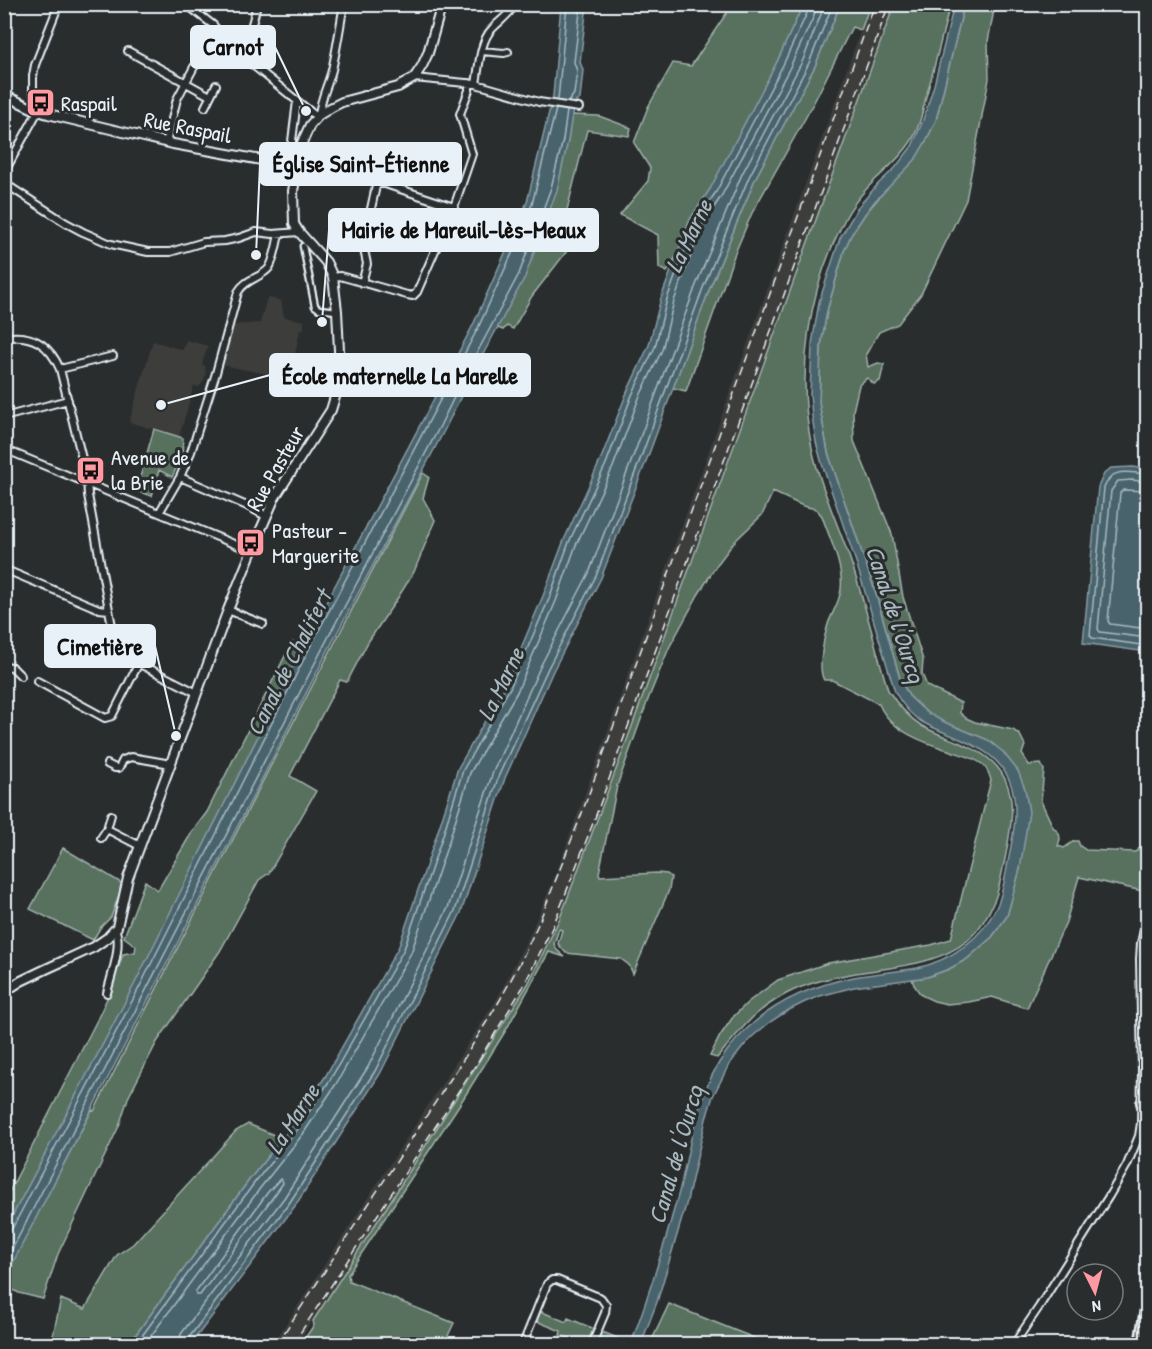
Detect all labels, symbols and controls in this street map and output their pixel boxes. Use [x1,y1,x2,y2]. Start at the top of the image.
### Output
callout: Carnot [191,26,275,68]
text: Carnot [203,30,264,62]
bus stop icon: Raspail [24,87,56,119]
place label: Raspail [61,88,117,118]
street label: Rue Raspail [142,104,234,150]
callout: Église Saint-Étienne [260,143,461,185]
text: Église Saint-Étienne [273,147,450,180]
water label: La Marne [657,193,720,277]
callout: Mairie de Mareuil-lès-Meaux [329,209,598,251]
text: Mairie de Mareuil-lès-Meaux [341,213,587,245]
callout: École maternelle La Marelle [270,354,530,396]
text: École maternelle La Marelle [282,359,518,391]
street label: Rue Pasteur [239,419,312,516]
place label: Avenue de la Brie [111,442,189,497]
bus stop icon: Avenue de la Brie [74,454,106,486]
place label: Pasteur - Marguerite [272,515,359,570]
bus stop icon: Pasteur - Marguerite [235,527,267,559]
water label: Canal de l'Ourcq [858,541,933,687]
water label: Canal de Chalifert [238,581,340,741]
callout: Cimetière [45,625,155,667]
text: Cimetière [57,630,144,662]
water label: La Marne [469,641,532,725]
water label: La Marne [258,1076,327,1160]
water label: Canal de l'Ourcq [640,1081,711,1228]
north arrow [1065,1262,1125,1322]
text: N [1091,1296,1102,1318]

